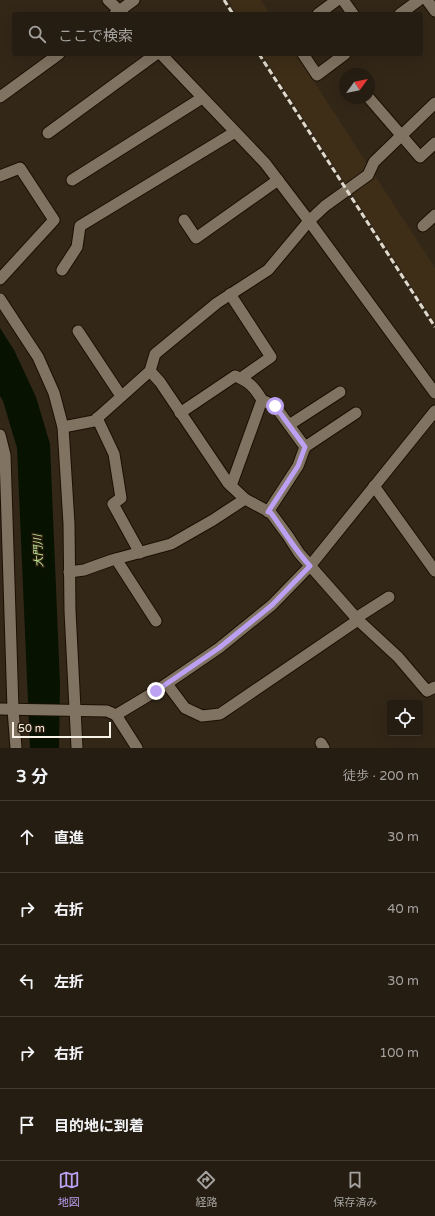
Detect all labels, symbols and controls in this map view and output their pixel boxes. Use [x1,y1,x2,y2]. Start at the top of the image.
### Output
search box [12,12,423,56]
icon: search [26,23,48,45]
text: ここで検索 [58,27,133,45]
north arrow [339,68,375,104]
route start [266,397,284,415]
water label: 大門川 [31,533,46,568]
route end [147,682,165,700]
map controls [387,700,423,736]
button: locate [387,700,423,736]
scale bar [12,720,111,739]
text: 50 m [18,722,45,735]
text: 3 分 [16,766,48,787]
text: 徒歩 · 200 m [343,768,419,784]
icon: ahead [16,826,38,848]
text: 直進 [54,829,84,847]
text: 30 m [387,829,419,845]
icon: right [16,898,38,920]
text: 右折 [54,901,84,919]
text: 40 m [387,901,419,917]
icon: left [16,970,38,992]
text: 左折 [54,973,84,991]
text: 30 m [387,973,419,989]
icon: right [16,1042,38,1064]
text: 右折 [54,1045,84,1063]
text: 100 m [379,1045,419,1061]
icon: arrive [16,1114,38,1136]
text: 目的地に到着 [54,1117,144,1135]
tab: 地図 [58,1169,80,1209]
tab: 経路 [195,1169,217,1209]
tab: 保存済み [333,1169,377,1209]

